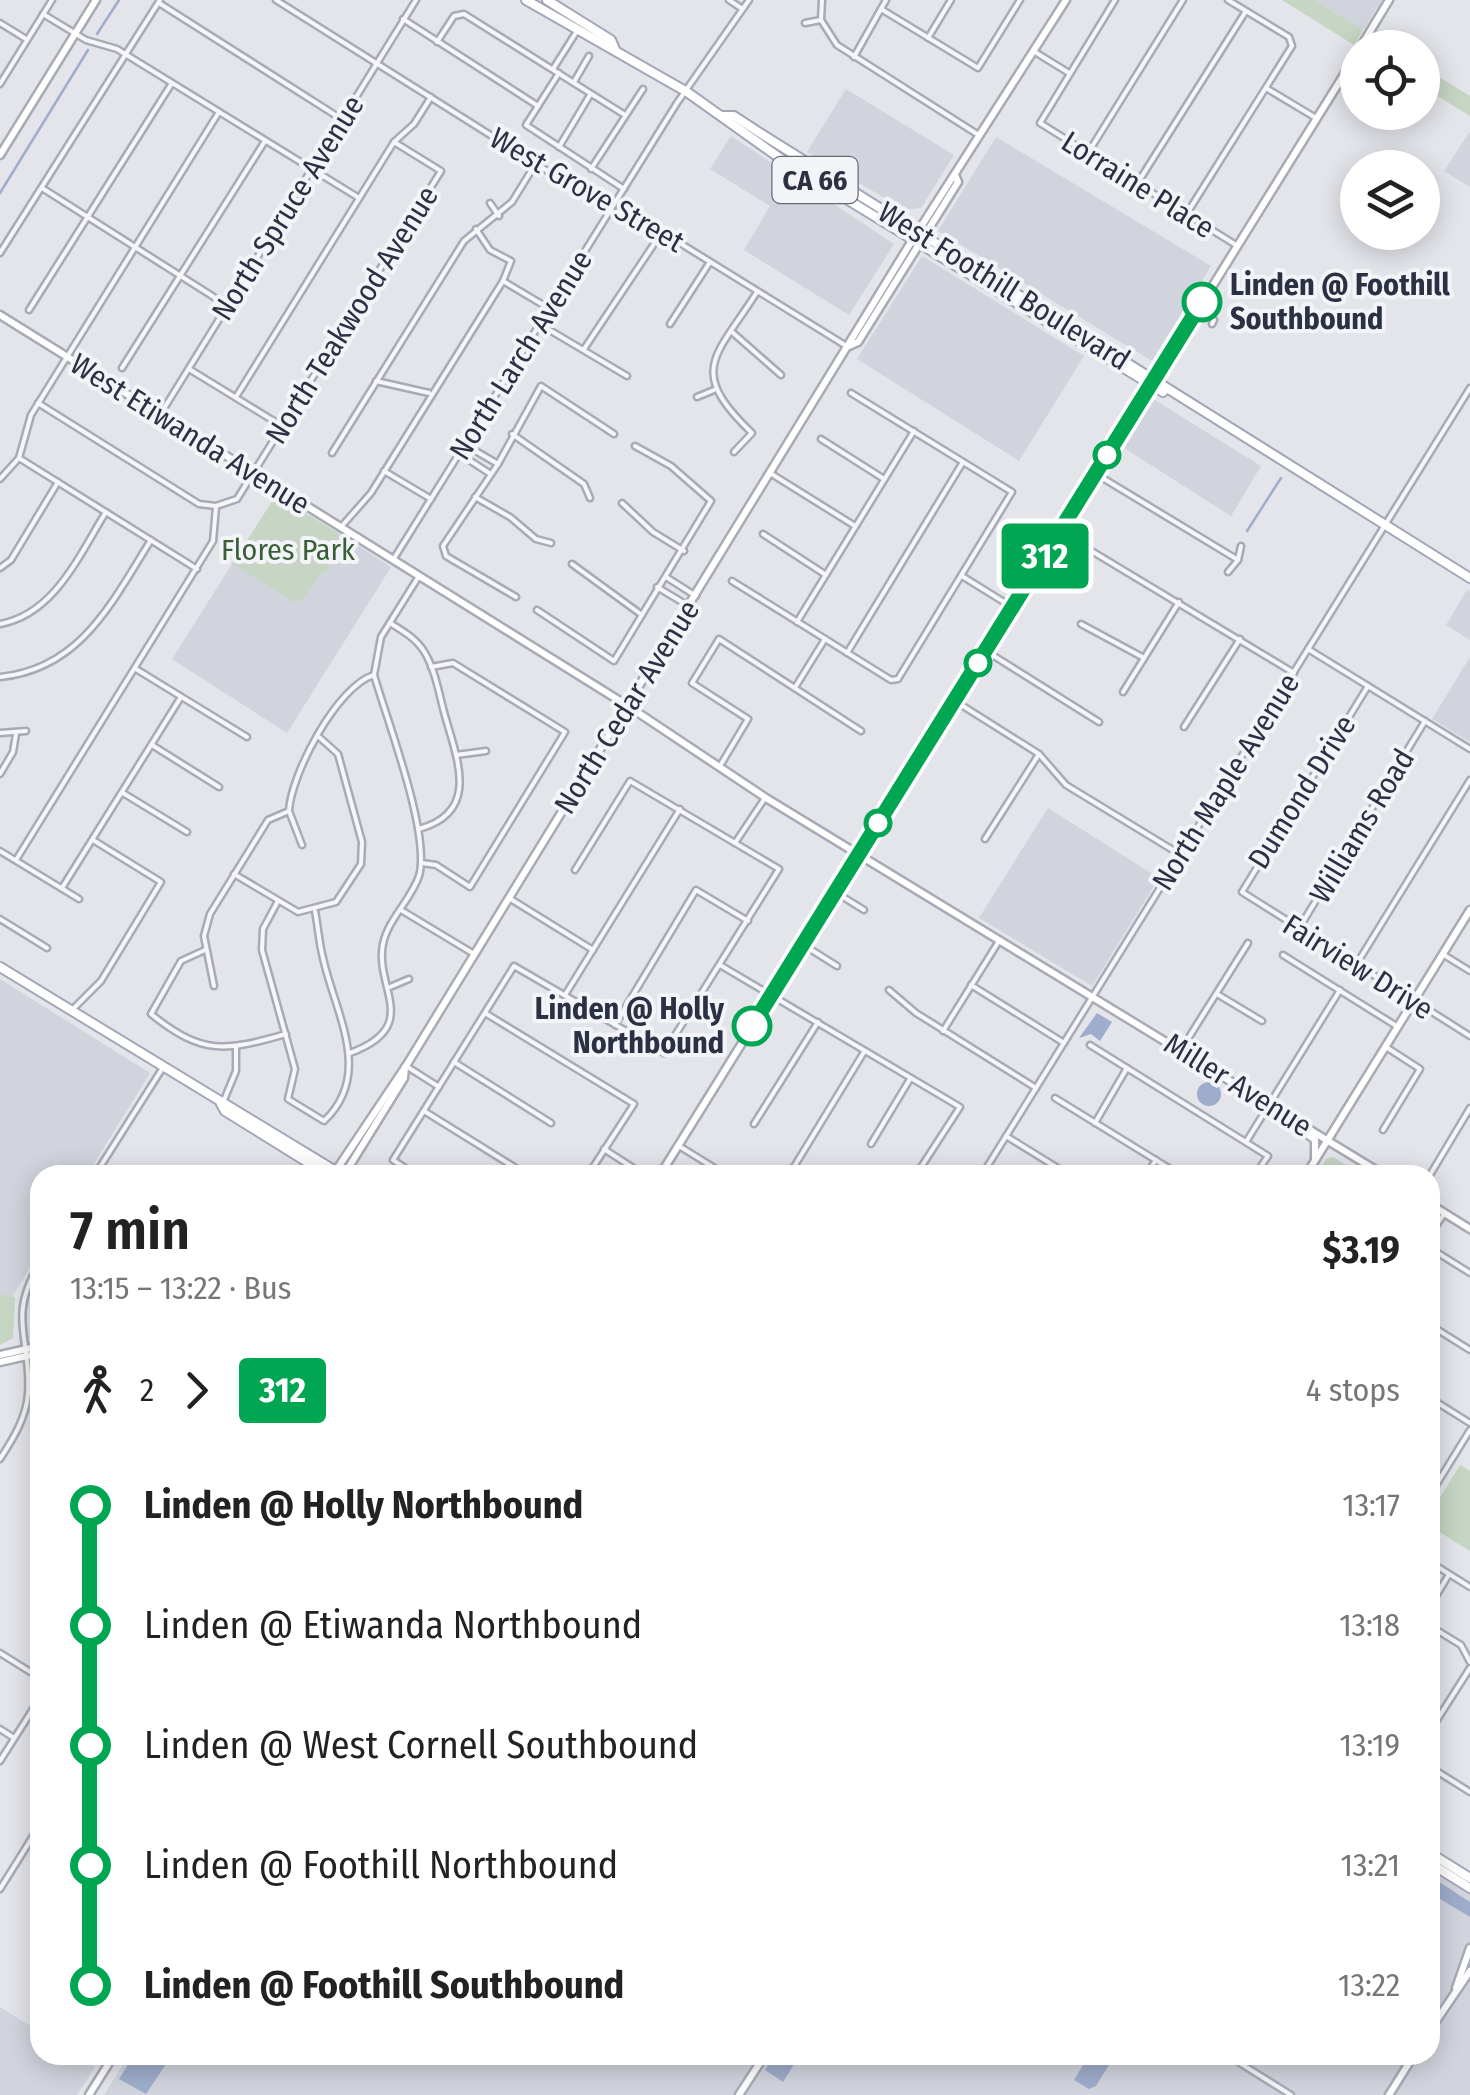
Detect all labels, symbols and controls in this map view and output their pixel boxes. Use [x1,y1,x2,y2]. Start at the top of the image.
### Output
map controls [1340,30,1440,250]
button: locate [1340,30,1440,130]
street label: North Spruce Avenue [204,89,372,327]
street label: West Grove Street [484,120,691,260]
street label: Lorraine Place [1055,124,1221,246]
button: layers [1340,150,1440,250]
road number: CA 66 [772,157,858,203]
street label: North Teakwood Avenue [258,179,446,451]
street label: West Foothill Boulevard [871,194,1137,378]
street label: North Larch Avenue [442,244,600,466]
place label: Linden @ Foothill Southbound [1230,267,1450,337]
marker: Linden @ Foothill Southbound [1183,283,1221,321]
street label: West Etiwanda Avenue [64,346,316,522]
unlabelled marker [1094,442,1120,468]
line badge: 312 [988,524,1102,588]
park label: Flores Park [221,532,355,568]
text: 312 [1022,535,1068,577]
street label: North Cedar Avenue [547,594,707,820]
unlabelled marker [965,650,991,676]
street label: North Maple Avenue [1145,667,1307,897]
street label: Dumond Drive [1241,709,1363,875]
street label: Williams Road [1302,742,1422,910]
unlabelled marker [865,810,891,836]
street label: Fairview Drive [1276,907,1440,1027]
place label: Linden @ Holly Northbound [535,991,725,1061]
marker: Linden @ Holly Northbound [733,1007,771,1045]
street label: Miller Avenue [1158,1025,1318,1145]
text: 7 min [70,1198,190,1264]
text: $3.19 [1322,1227,1400,1273]
text: 13:15 – 13:22 · Bus [70,1269,291,1307]
icon: walk [70,1363,125,1418]
icon: forward [169,1363,224,1418]
text: 312 [259,1369,306,1411]
text: 2 [140,1371,154,1409]
text: 4 stops [1306,1371,1400,1409]
text: Linden @ Holly Northbound [144,1482,583,1528]
text: 13:17 [1342,1486,1400,1524]
text: Linden @ Etiwanda Northbound [144,1602,642,1648]
text: 13:18 [1339,1606,1400,1644]
text: Linden @ West Cornell Southbound [144,1722,698,1768]
text: 13:19 [1340,1726,1400,1764]
text: Linden @ Foothill Northbound [144,1842,618,1888]
text: 13:21 [1340,1846,1400,1884]
text: Linden @ Foothill Southbound [144,1962,624,2008]
text: 13:22 [1338,1966,1400,2004]

